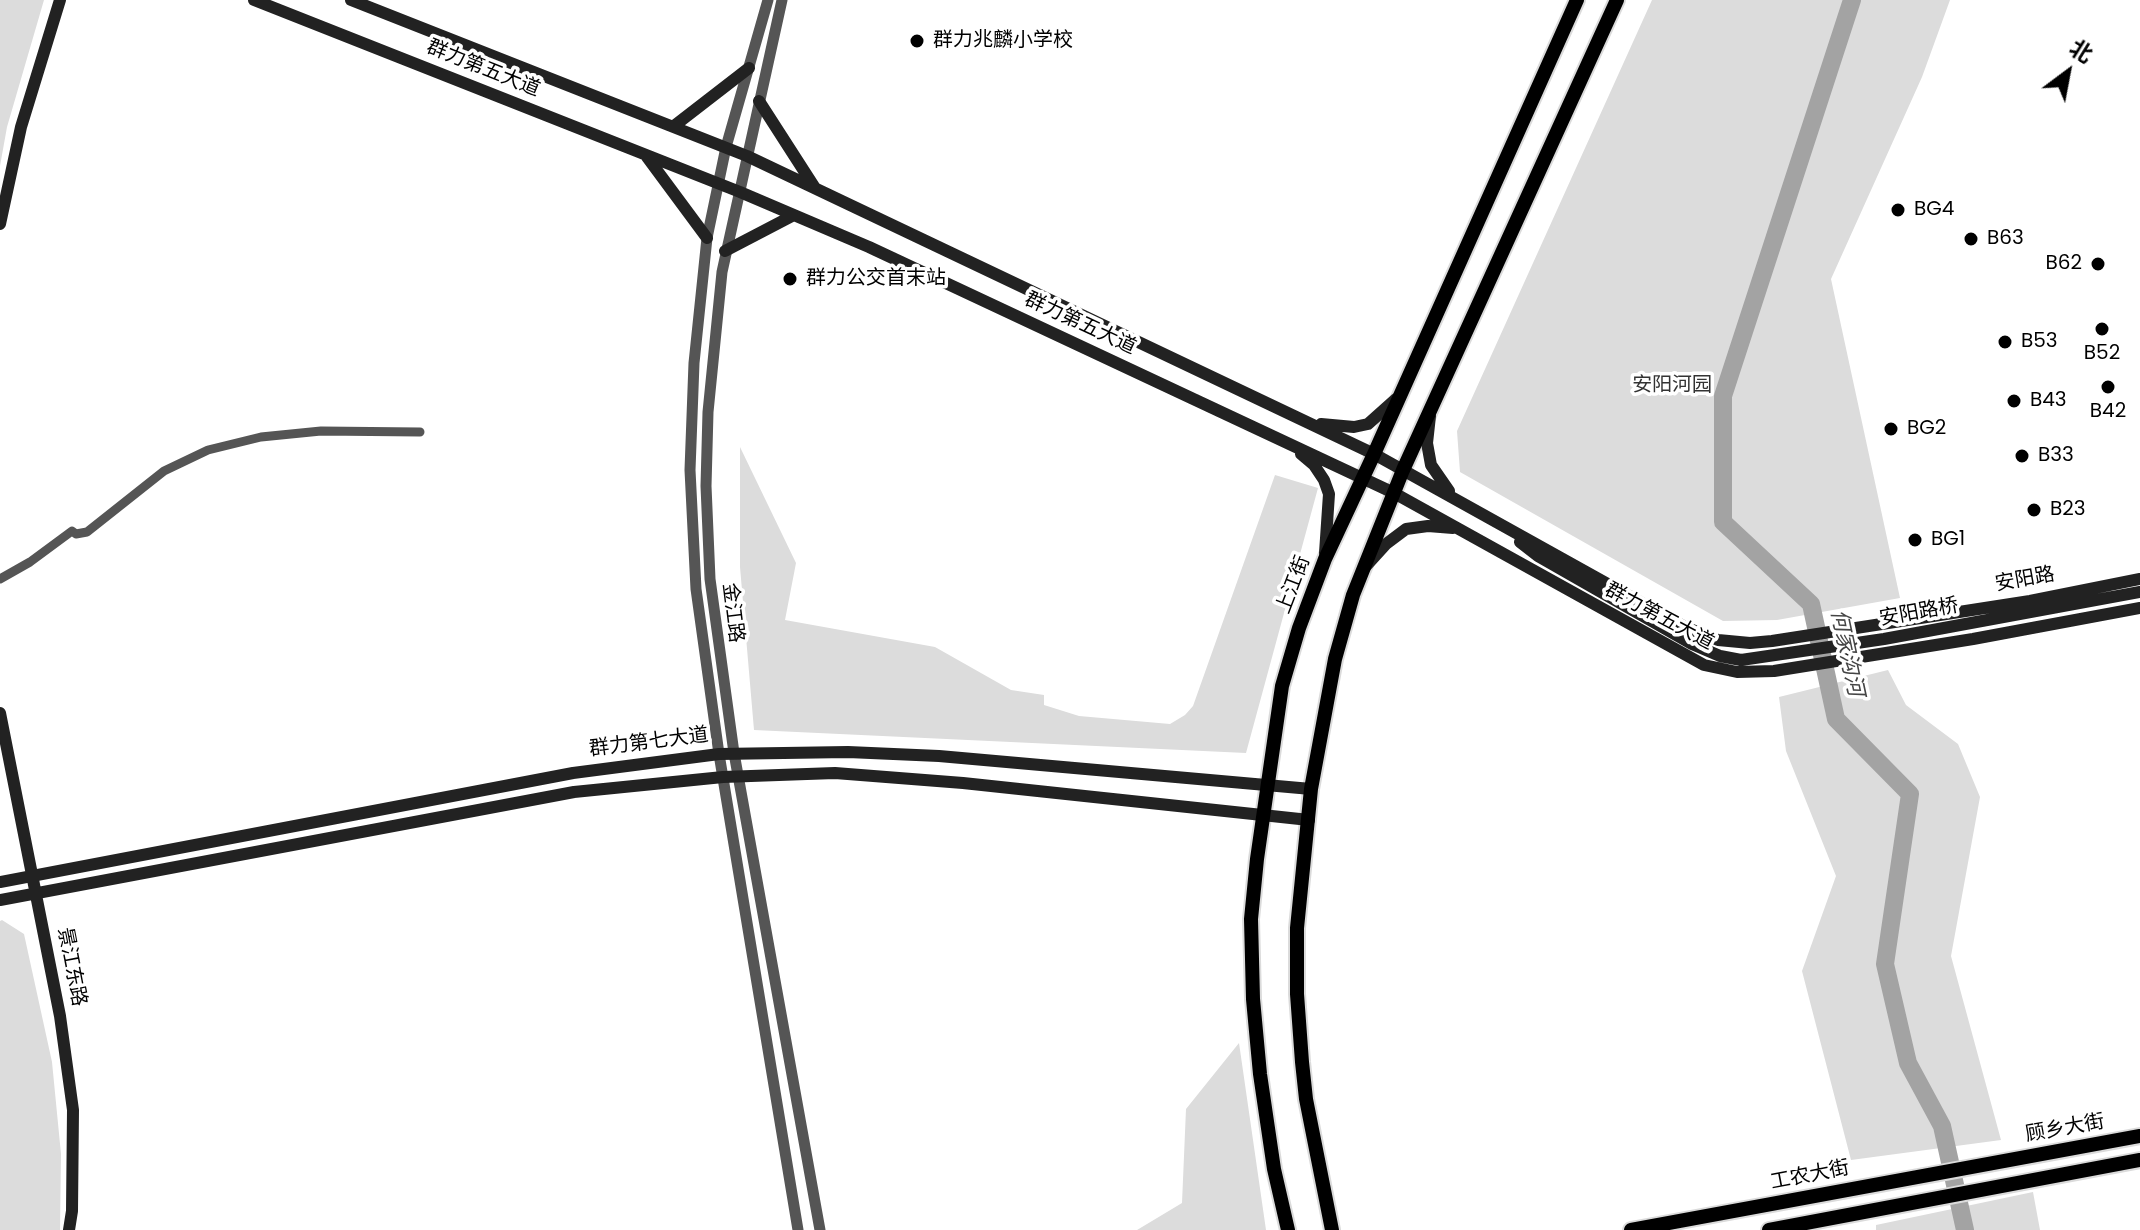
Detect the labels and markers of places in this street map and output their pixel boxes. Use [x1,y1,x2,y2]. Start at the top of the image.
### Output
place label: 群力兆麟小学校 [933,29,1073,53]
marker: 群力兆麟小学校 [908,32,926,50]
place label: BG4 [1914,198,1954,222]
marker: BG4 [1889,201,1907,219]
place label: B63 [1987,227,2024,251]
marker: B63 [1962,230,1980,248]
place label: B62 [2046,252,2082,276]
marker: B62 [2089,255,2107,273]
place label: 群力公交首末站 [806,267,946,291]
marker: 群力公交首末站 [781,270,799,288]
marker: B52 [2093,320,2111,338]
place label: B53 [2021,330,2058,354]
marker: B53 [1996,333,2014,351]
place label: B52 [2084,342,2120,366]
marker: B42 [2099,378,2117,396]
place label: B43 [2030,389,2067,413]
marker: B43 [2005,392,2023,410]
place label: B42 [2090,400,2126,424]
place label: BG2 [1907,417,1946,441]
marker: BG2 [1882,420,1900,438]
place label: B33 [2038,444,2074,468]
marker: B33 [2013,447,2031,465]
place label: B23 [2050,498,2086,522]
marker: B23 [2025,501,2043,519]
place label: BG1 [1931,528,1965,552]
marker: BG1 [1906,531,1924,549]

